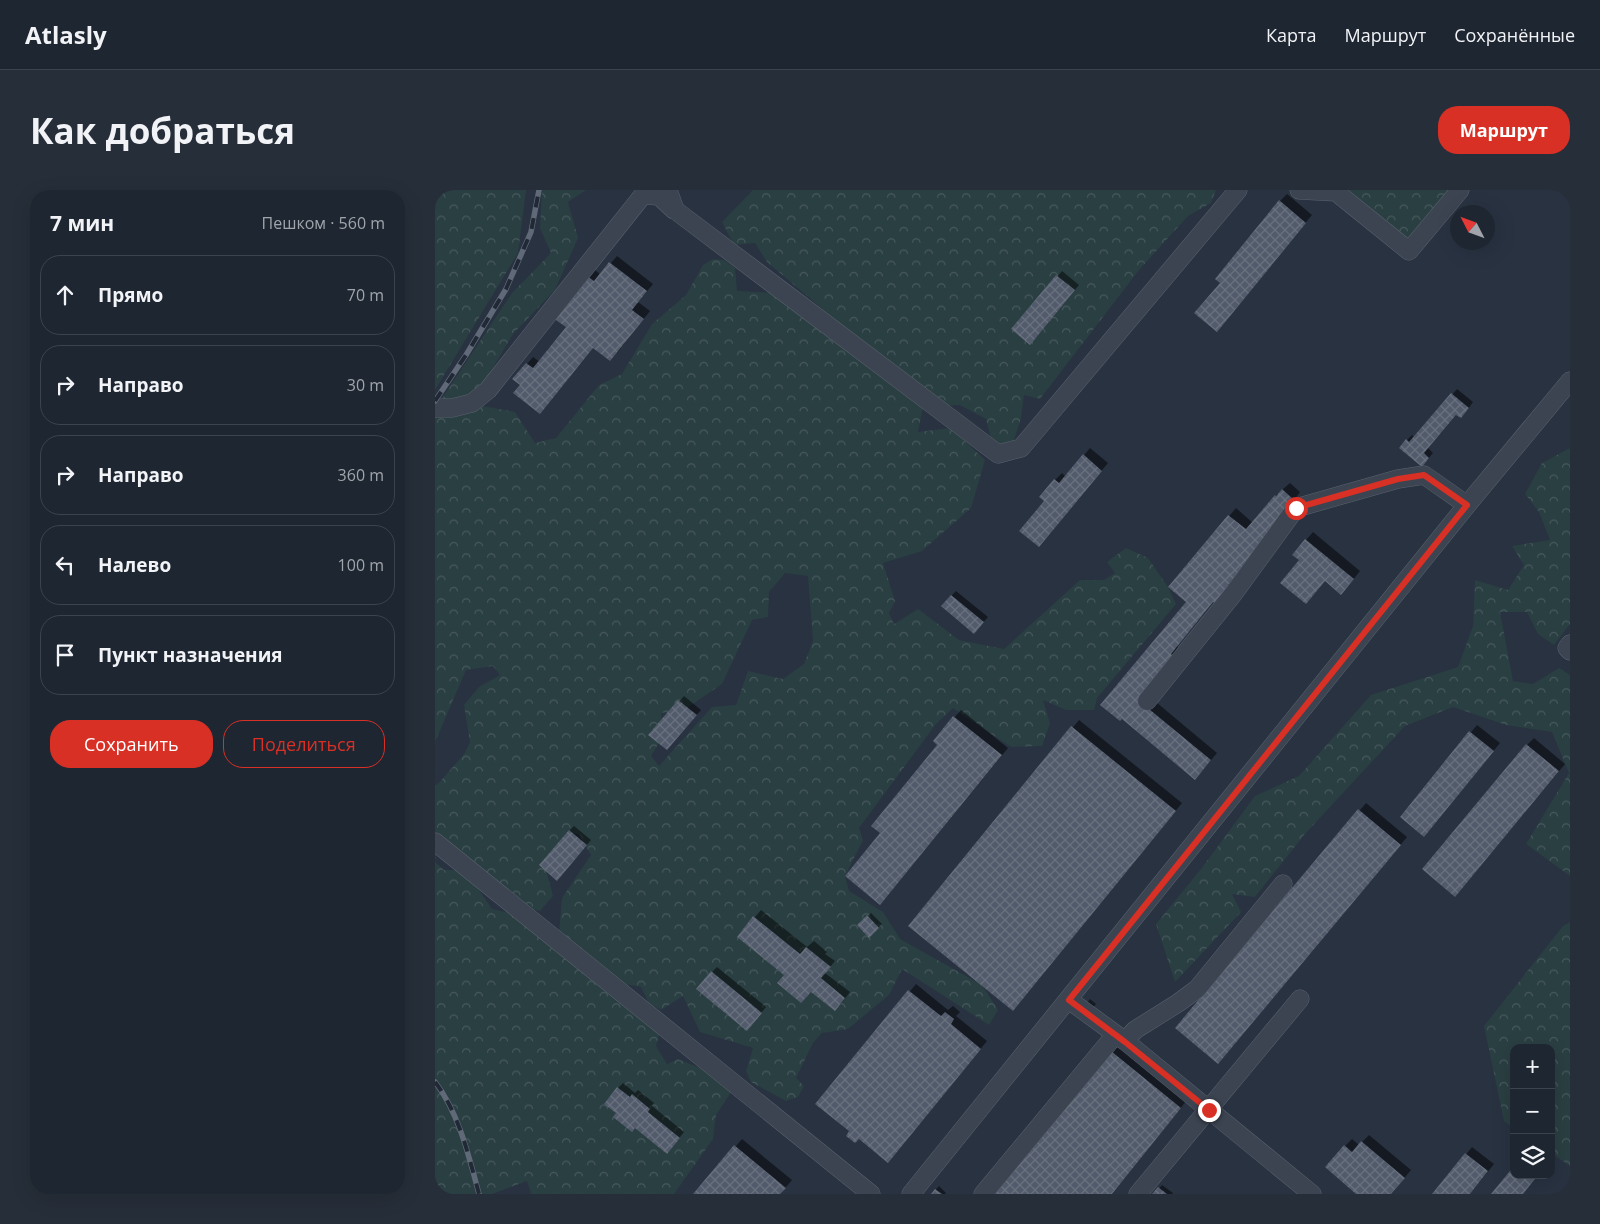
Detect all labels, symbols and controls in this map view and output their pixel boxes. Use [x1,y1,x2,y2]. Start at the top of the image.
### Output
text: Atlasly [25,18,107,51]
text: Карта [1266,23,1316,47]
text: Маршрут [1344,23,1426,47]
text: Сохранённые [1454,23,1575,47]
button: Маршрут [1438,106,1570,154]
text: Как добраться [30,107,295,154]
north arrow [1450,205,1495,250]
text: 7 мин [50,209,114,237]
text: Пешком · 560 m [262,212,385,234]
icon: ahead [51,281,79,309]
text: Прямо [98,282,163,308]
text: 70 m [347,284,384,306]
icon: right [51,371,79,399]
text: Направо [98,372,184,398]
text: 30 m [347,374,384,396]
icon: right [51,461,79,489]
text: Направо [98,462,184,488]
text: 360 m [338,464,384,486]
route start [1285,497,1308,520]
icon: left [51,551,79,579]
text: Налево [98,552,171,578]
text: 100 m [338,554,384,576]
icon: arrive [51,641,79,669]
text: Пункт назначения [98,642,283,668]
button: Сохранить [50,720,213,768]
button: Поделиться [223,720,385,768]
map controls [1510,1044,1555,1179]
button: + [1510,1044,1555,1089]
button: − [1510,1089,1555,1134]
route end [1198,1099,1221,1122]
button: layers [1510,1134,1555,1179]

